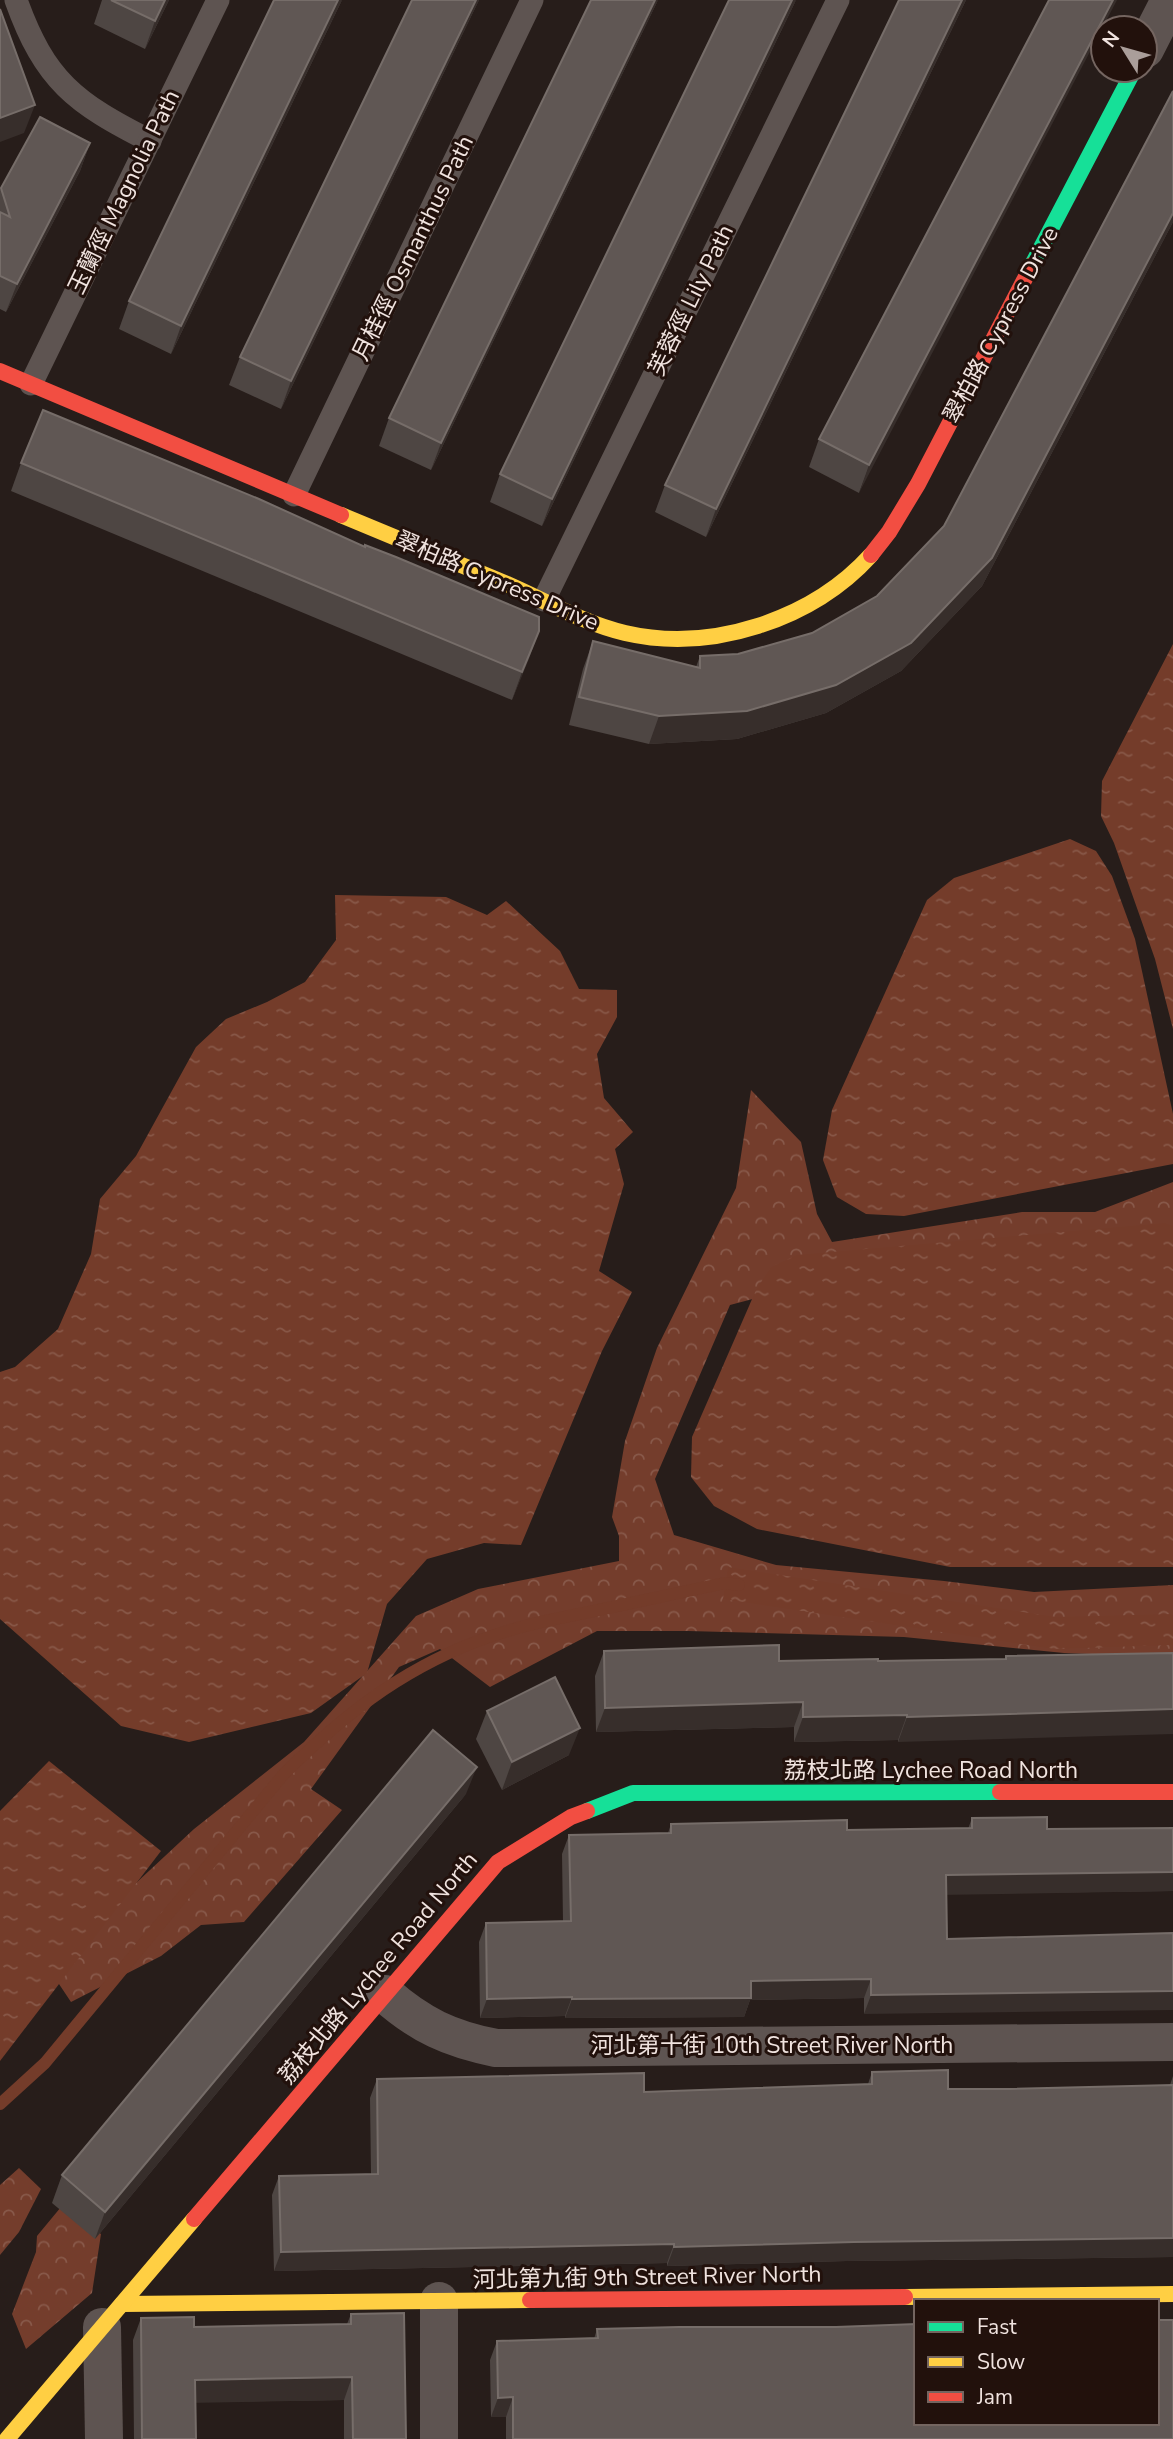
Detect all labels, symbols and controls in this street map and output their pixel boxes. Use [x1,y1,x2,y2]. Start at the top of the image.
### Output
north arrow [1089,14,1159,84]
text: N [1097,26,1126,53]
street label: 玉蘭徑 Magnolia Path [61,85,187,299]
street label: 月桂徑 Osmanthus Path [345,130,481,366]
street label: 芙蓉徑 Lily Path [641,219,741,381]
street label: 翠柏路 Cypress Drive [936,221,1066,429]
street label: 翠柏路 Cypress Drive [391,524,603,638]
street label: 荔枝北路 Lychee Road North [784,1755,1078,1786]
street label: 荔枝北路 Lychee Road North [272,1845,484,2091]
street label: 河北第十街 10th Street River North [591,2030,953,2061]
street label: 河北第九街 9th Street River North [472,2258,822,2296]
legend [914,2299,1159,2425]
text: Fast [977,2313,1017,2341]
text: Slow [977,2348,1026,2376]
text: Jam [976,2383,1013,2411]

